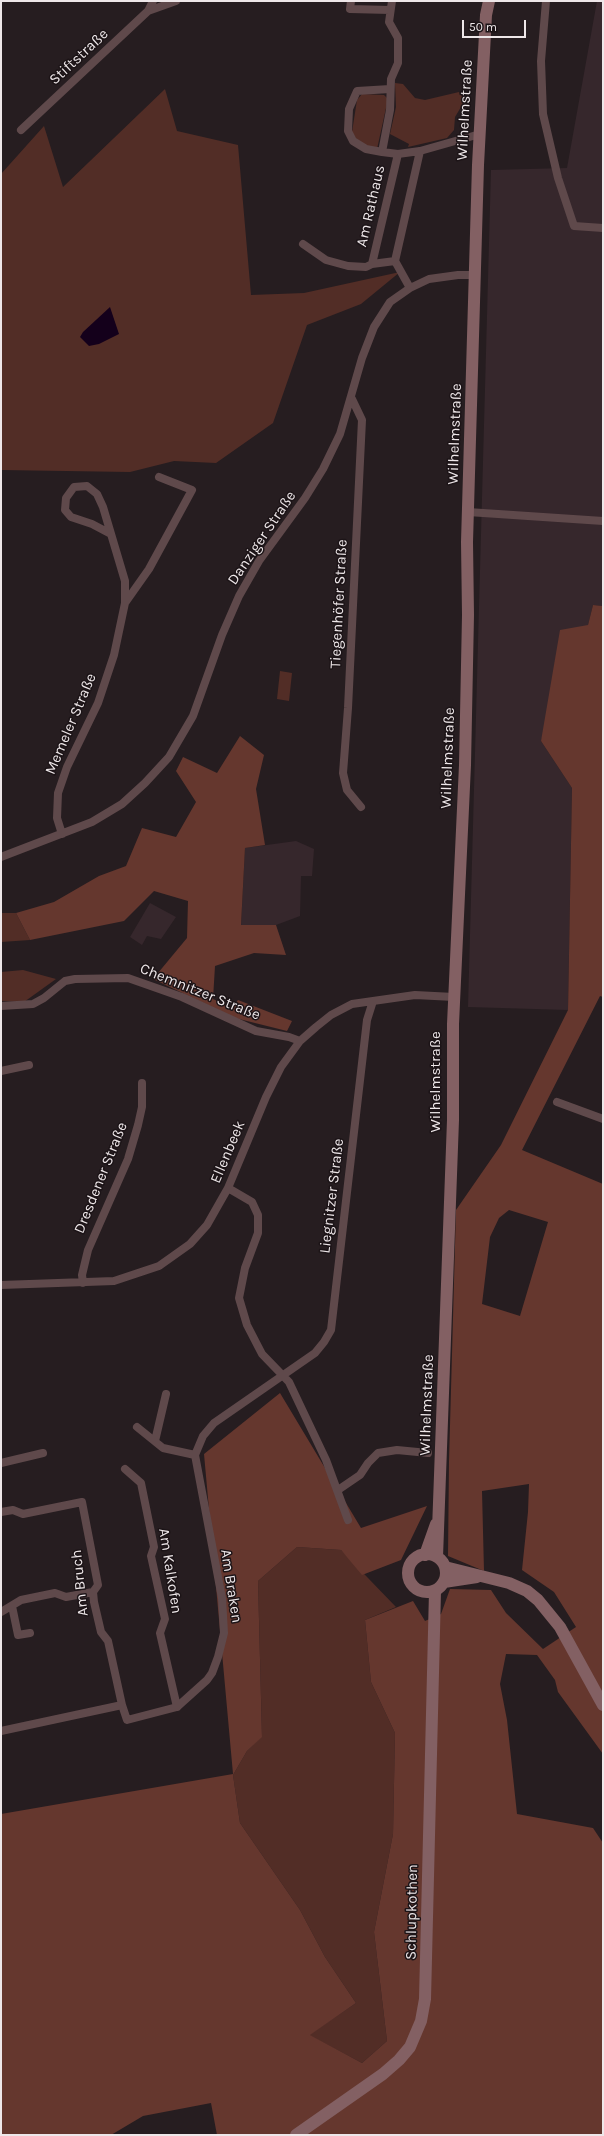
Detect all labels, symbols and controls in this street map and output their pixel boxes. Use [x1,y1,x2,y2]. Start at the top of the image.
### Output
scale bar [464,12,528,38]
text: 50 m [469,20,497,34]
street label: Stiftstraße [46,25,112,89]
street label: Wilhelmstraße [453,59,477,161]
street label: Am Rathaus [353,163,389,249]
street label: Wilhelmstraße [444,383,466,485]
street label: Danziger Straße [224,488,300,588]
street label: Tiegenhöfer Straße [327,539,351,669]
street label: Memeler Straße [42,671,100,777]
street label: Wilhelmstraße [437,707,459,809]
street label: Chemnitzer Straße [137,960,263,1024]
street label: Wilhelmstraße [427,1031,445,1133]
street label: Ellenbeek [207,1118,249,1186]
street label: Dresdener Straße [70,1120,132,1236]
street label: Liegnitzer Straße [316,1137,348,1255]
street label: Wilhelmstraße [416,1354,438,1456]
street label: Am Kalkofen [154,1527,186,1615]
street label: Am Braken [216,1548,246,1624]
street label: Am Bruch [68,1549,92,1617]
street label: Schlupkothen [402,1864,422,1960]

